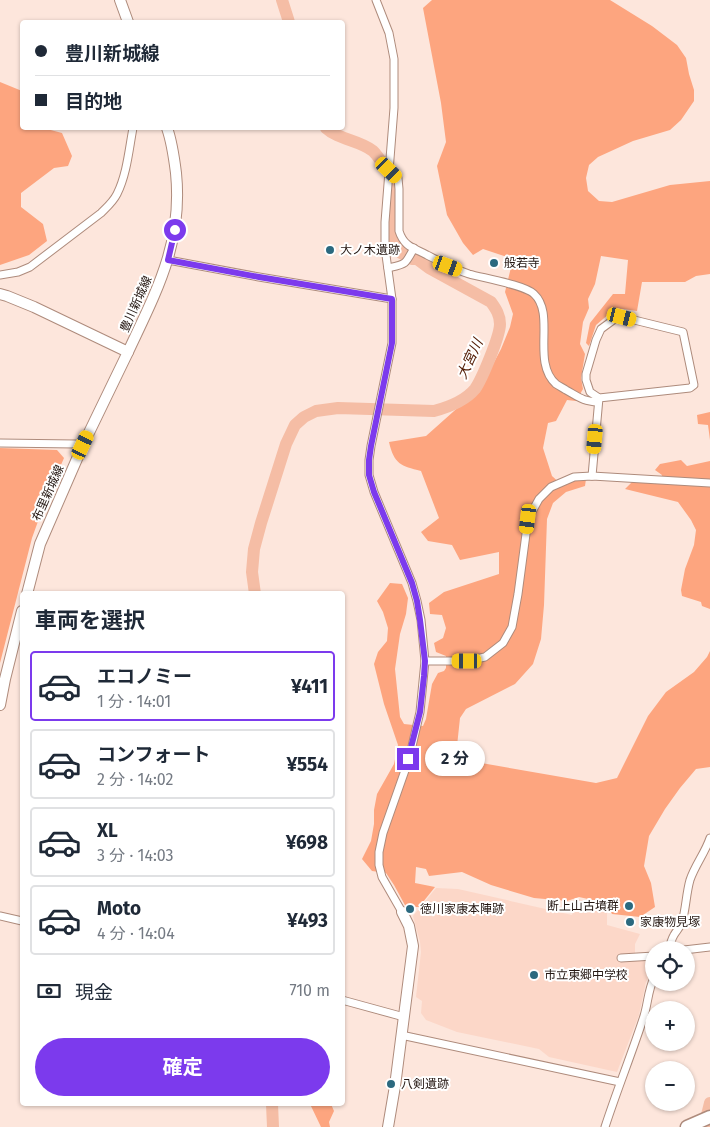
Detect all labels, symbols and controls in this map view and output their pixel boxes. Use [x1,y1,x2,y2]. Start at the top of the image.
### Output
text: 豊川新城線 [65,42,160,65]
text: 目的地 [65,90,122,113]
car [372,154,405,186]
route start [164,219,186,241]
place label: 大ノ木遺跡 [340,243,400,257]
marker: 大ノ木遺跡 [324,244,336,256]
car [431,254,464,278]
place label: 般若寺 [504,256,540,270]
marker: 般若寺 [488,257,500,269]
street label: 豊川新城線 [117,274,155,334]
car [605,306,638,328]
water label: 大宮川 [453,335,487,382]
car [586,423,603,455]
car [69,428,96,462]
street label: 布里新城線 [29,463,67,523]
car [518,503,537,535]
text: 車両を選択 [35,607,145,634]
car [452,654,482,669]
icon: car [37,664,82,709]
text: エコノミー [97,665,192,688]
text: ¥411 [291,675,328,698]
text: 1 分 · 14:01 [97,692,171,711]
icon: car [37,742,82,787]
callout: 2 分 [426,742,486,776]
text: コンフォート [97,743,210,766]
route end [397,748,419,770]
text: 2 分 [441,749,469,768]
text: ¥554 [286,753,328,776]
text: 2 分 · 14:02 [97,770,173,789]
text: XL [97,819,118,842]
icon: car [37,820,82,865]
text: ¥698 [286,831,328,854]
text: 3 分 · 14:03 [97,846,174,865]
text: Moto [97,897,141,920]
icon: car [37,898,82,943]
place label: 断上山古墳群 [547,899,619,913]
marker: 断上山古墳群 [623,900,635,912]
place label: 徳川家康本陣跡 [420,902,504,916]
marker: 徳川家康本陣跡 [404,903,416,915]
text: ¥493 [287,909,328,932]
place label: 家康物見塚 [640,915,700,929]
marker: 家康物見塚 [624,916,636,928]
text: 4 分 · 14:04 [97,924,175,943]
map controls [645,941,695,1111]
button: locate [645,941,695,991]
place label: 市立東郷中学校 [544,968,628,982]
marker: 市立東郷中学校 [528,969,540,981]
icon: cash [35,977,63,1005]
text: 現金 [75,981,113,1004]
text: 710 m [289,981,330,1000]
button: + [645,1001,695,1051]
button: 確定 [35,1038,330,1096]
button: − [645,1061,695,1111]
place label: 八剣遺跡 [401,1077,449,1091]
marker: 八剣遺跡 [385,1078,397,1090]

